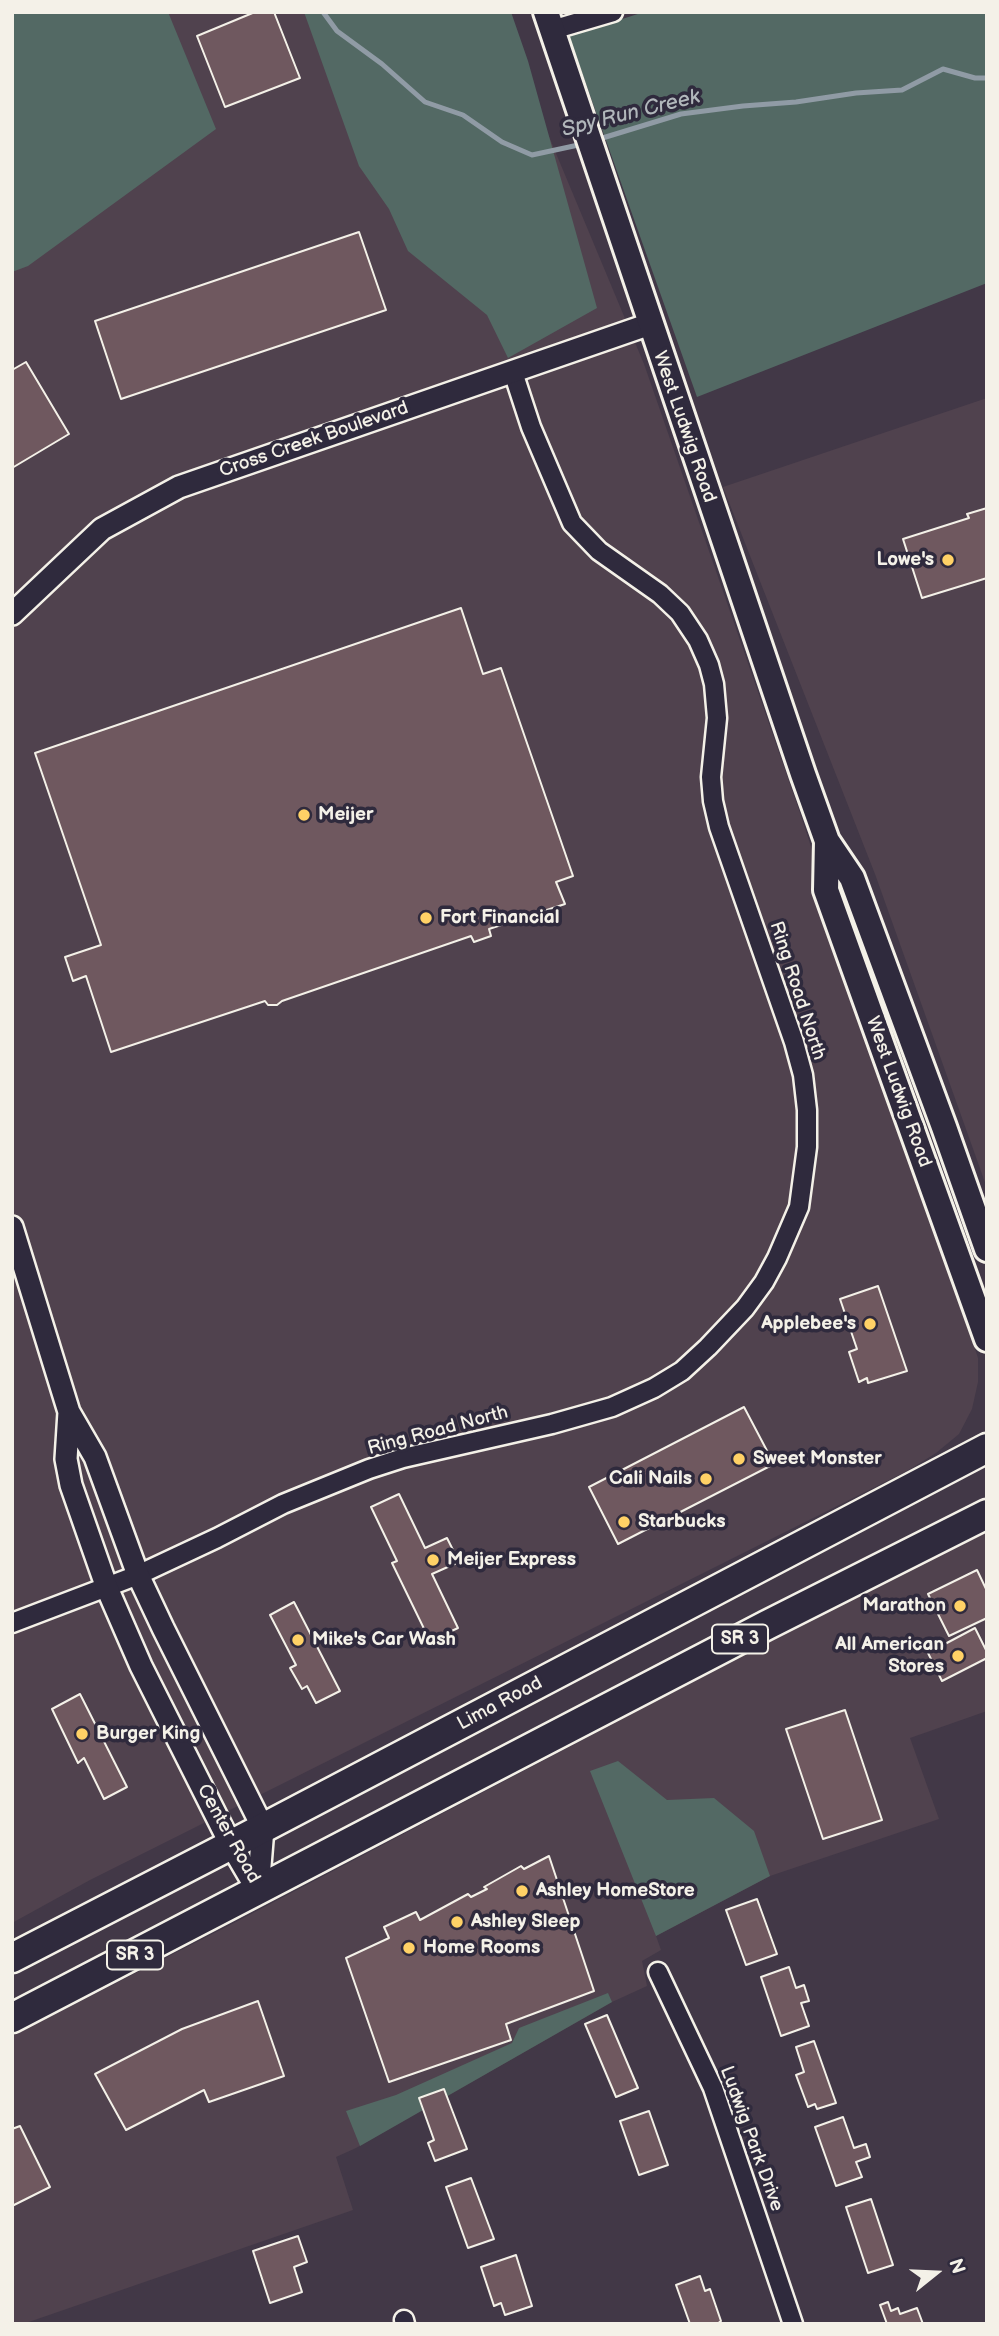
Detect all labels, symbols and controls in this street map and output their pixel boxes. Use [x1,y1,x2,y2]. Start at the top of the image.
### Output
water label: Spy Run Creek [559,85,703,143]
street label: West Ludwig Road [647,348,721,506]
street label: Cross Creek Boulevard [217,397,411,483]
place label: Lowe's [876,549,934,571]
marker: Lowe's [940,552,956,568]
place label: Meijer [318,804,374,826]
marker: Meijer [296,807,312,823]
place label: Fort Financial [440,907,559,929]
marker: Fort Financial [418,910,434,926]
street label: Ring Road North [764,919,830,1063]
street label: West Ludwig Road [860,1014,936,1170]
place label: Applebee's [761,1313,856,1335]
marker: Applebee's [862,1316,878,1332]
street label: Ring Road North [365,1401,511,1461]
place label: Sweet Monster [753,1448,882,1470]
marker: Sweet Monster [731,1451,747,1467]
place label: Cali Nails [609,1468,692,1490]
marker: Cali Nails [698,1471,714,1487]
place label: Starbucks [638,1511,726,1533]
marker: Starbucks [616,1514,632,1530]
place label: Meijer Express [447,1549,576,1571]
marker: Meijer Express [425,1552,441,1568]
place label: Marathon [863,1595,946,1617]
marker: Marathon [952,1598,968,1614]
road number: SR 3 [712,1624,768,1654]
place label: Mike's Car Wash [312,1629,456,1651]
marker: Mike's Car Wash [290,1632,306,1648]
place label: All American Stores [835,1634,944,1678]
marker: All American Stores [950,1648,966,1664]
street label: Lima Road [454,1672,546,1736]
place label: Burger King [96,1723,200,1745]
marker: Burger King [74,1726,90,1742]
street label: Center Road [191,1780,265,1888]
place label: Ashley HomeStore [536,1880,695,1902]
marker: Ashley HomeStore [514,1883,530,1899]
place label: Ashley Sleep [471,1911,580,1933]
marker: Ashley Sleep [449,1914,465,1930]
place label: Home Rooms [423,1937,540,1959]
road number: SR 3 [107,1940,163,1969]
marker: Home Rooms [401,1940,417,1956]
street label: Ludwig Park Drive [714,2063,788,2215]
north arrow [901,2238,971,2308]
text: N [943,2256,970,2277]

